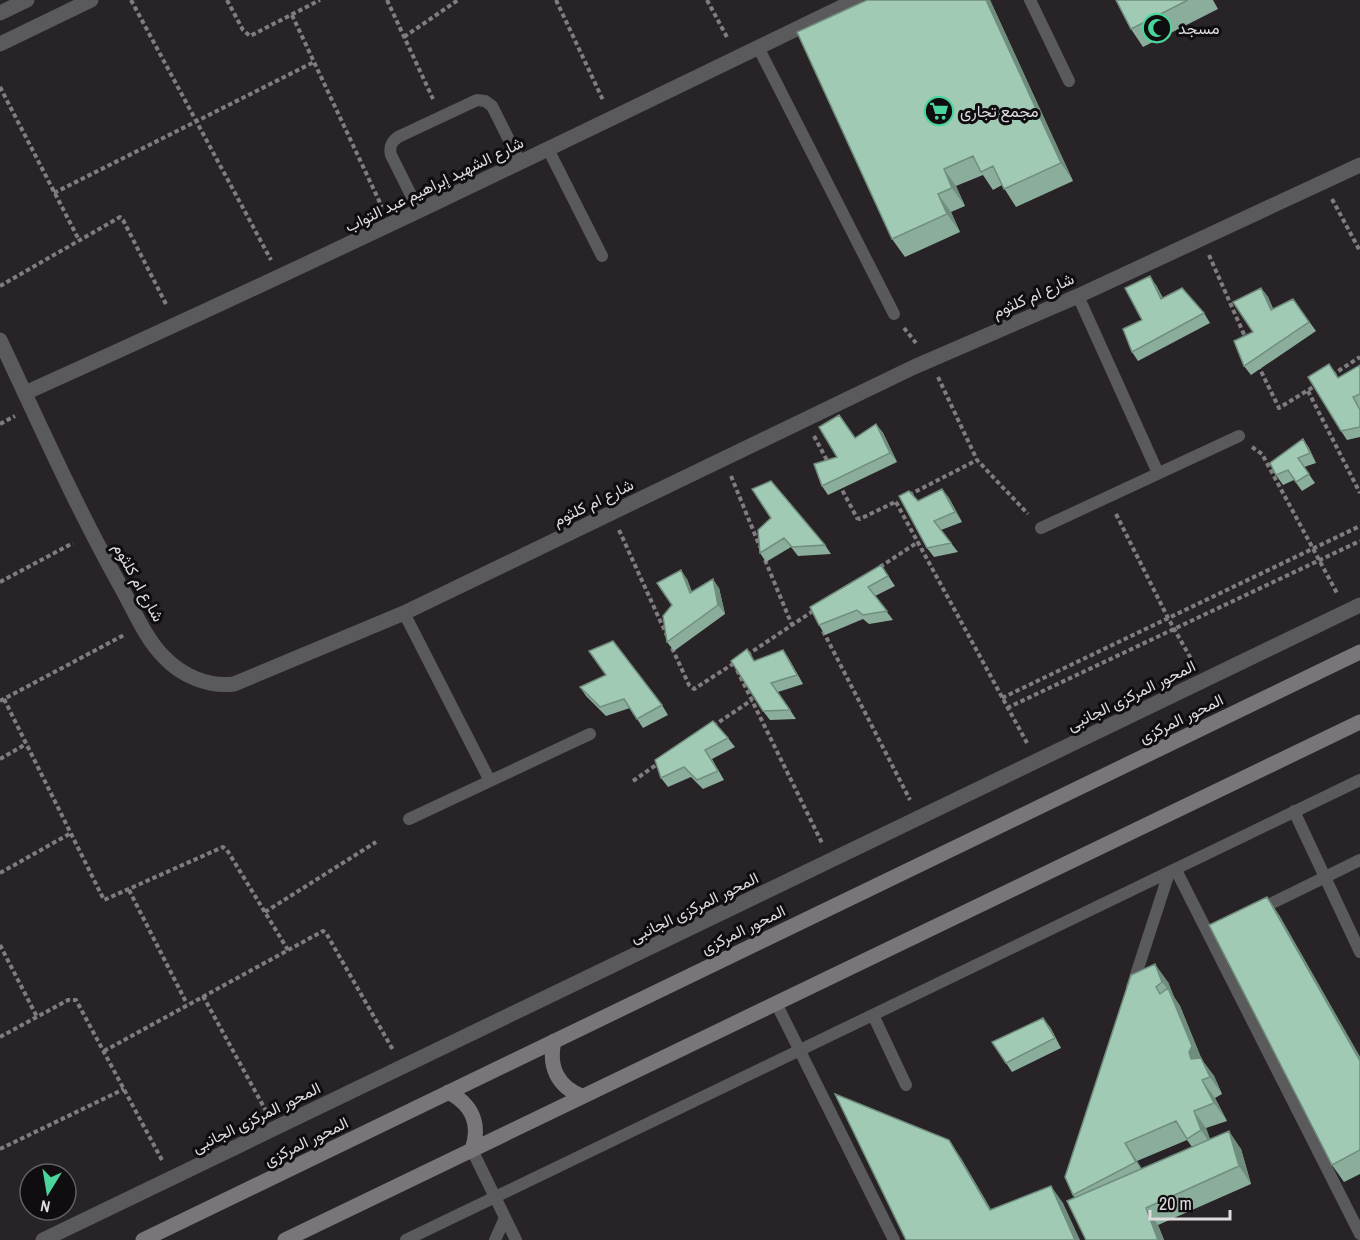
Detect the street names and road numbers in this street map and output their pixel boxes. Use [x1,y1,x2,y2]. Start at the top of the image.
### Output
street label: شارع الشهيد إبراهيم عبد التواب [341,131,528,238]
street label: شارع ام كلثوم [989,267,1078,324]
street label: شارع ام كلثوم [549,473,637,532]
street label: شارع ام كلثوم [107,539,170,626]
street label: المحور المركزى الجانبى [1064,656,1198,734]
street label: المحور المركزى [1136,689,1226,747]
street label: المحور المركزى الجانبى [627,868,761,946]
street label: المحور المركزى [698,900,788,958]
street label: المحور المركزى الجانبى [189,1078,323,1156]
street label: المحور المركزى [261,1112,351,1170]

